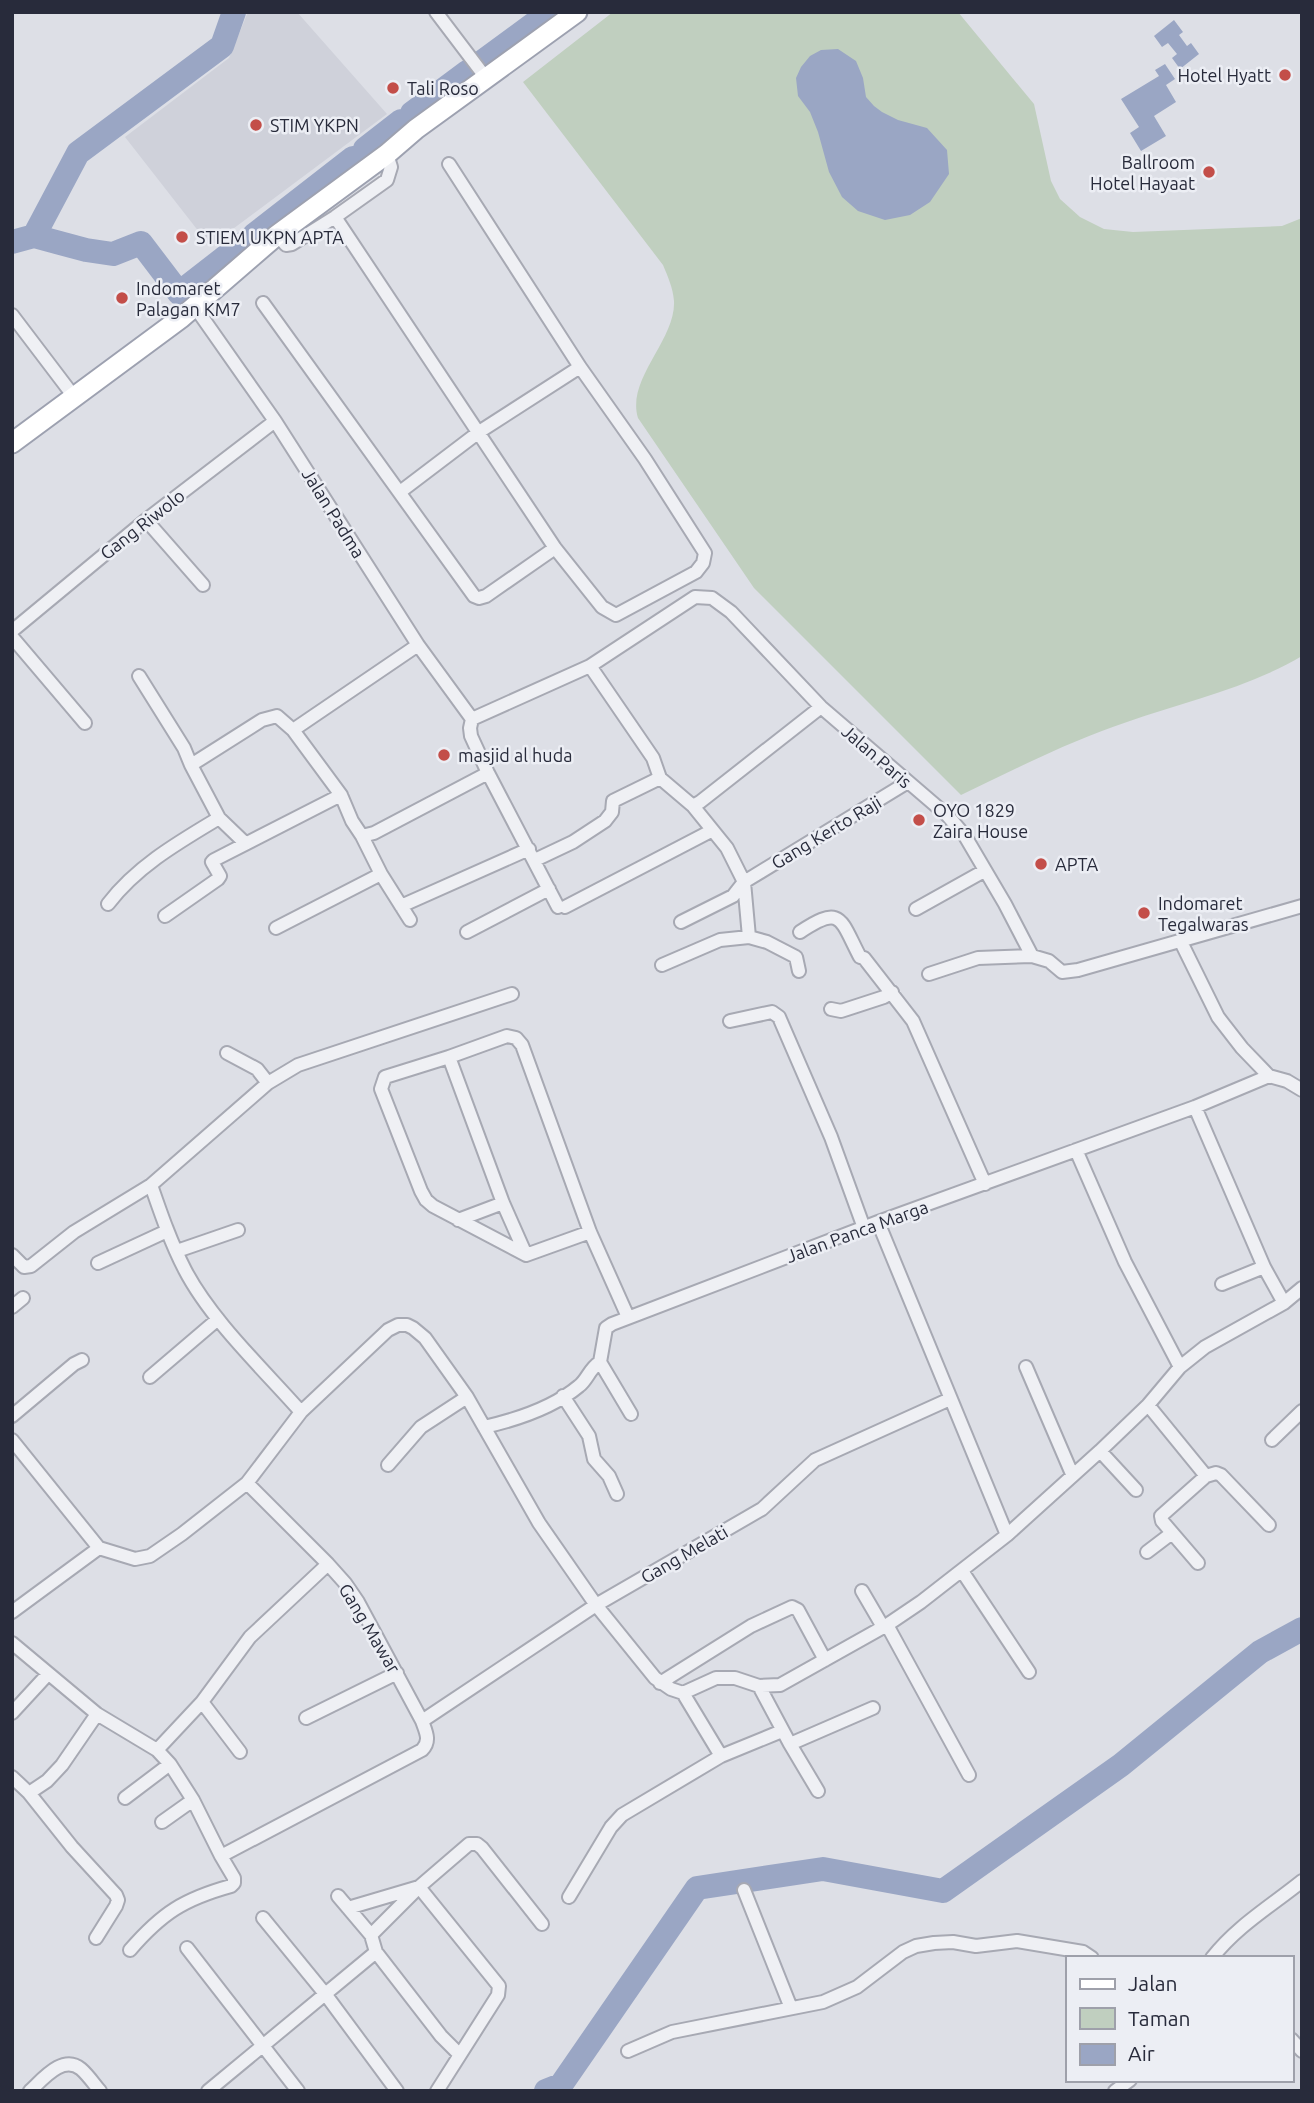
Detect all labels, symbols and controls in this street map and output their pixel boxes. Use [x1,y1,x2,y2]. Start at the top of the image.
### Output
place label: Hotel Hyatt [1178,65,1271,85]
marker: Hotel Hyatt [1277,67,1293,83]
place label: Tali Roso [407,78,479,98]
marker: Tali Roso [385,80,401,96]
place label: STIM YKPN [270,115,359,135]
marker: STIM YKPN [248,117,264,133]
place label: Ballroom Hotel Hayaat [1090,152,1195,193]
marker: Ballroom Hotel Hayaat [1201,164,1217,180]
place label: STIEM UKPN APTA [196,227,344,247]
marker: STIEM UKPN APTA [174,229,190,245]
place label: Indomaret Palagan KM7 [136,278,241,319]
marker: Indomaret Palagan KM7 [114,290,130,306]
street label: Jalan Padma [299,465,369,561]
street label: Gang Riwolo [96,485,188,563]
street label: Jalan Paris [838,720,916,792]
place label: masjid al huda [458,745,572,765]
marker: masjid al huda [436,747,452,763]
street label: Gang Kerto Raji [768,791,884,873]
place label: OYO 1829 Zaira House [933,800,1028,841]
marker: OYO 1829 Zaira House [911,812,927,828]
place label: APTA [1055,854,1098,874]
marker: APTA [1033,856,1049,872]
place label: Indomaret Tegalwaras [1158,893,1249,934]
marker: Indomaret Tegalwaras [1136,905,1152,921]
street label: Jalan Panca Marga [783,1196,931,1266]
street label: Gang Melati [637,1521,731,1587]
street label: Gang Mawar [335,1580,405,1677]
legend [1066,1956,1293,2082]
text: Jalan [1128,1971,1177,1995]
text: Taman [1128,2006,1191,2030]
text: Air [1128,2041,1155,2065]

